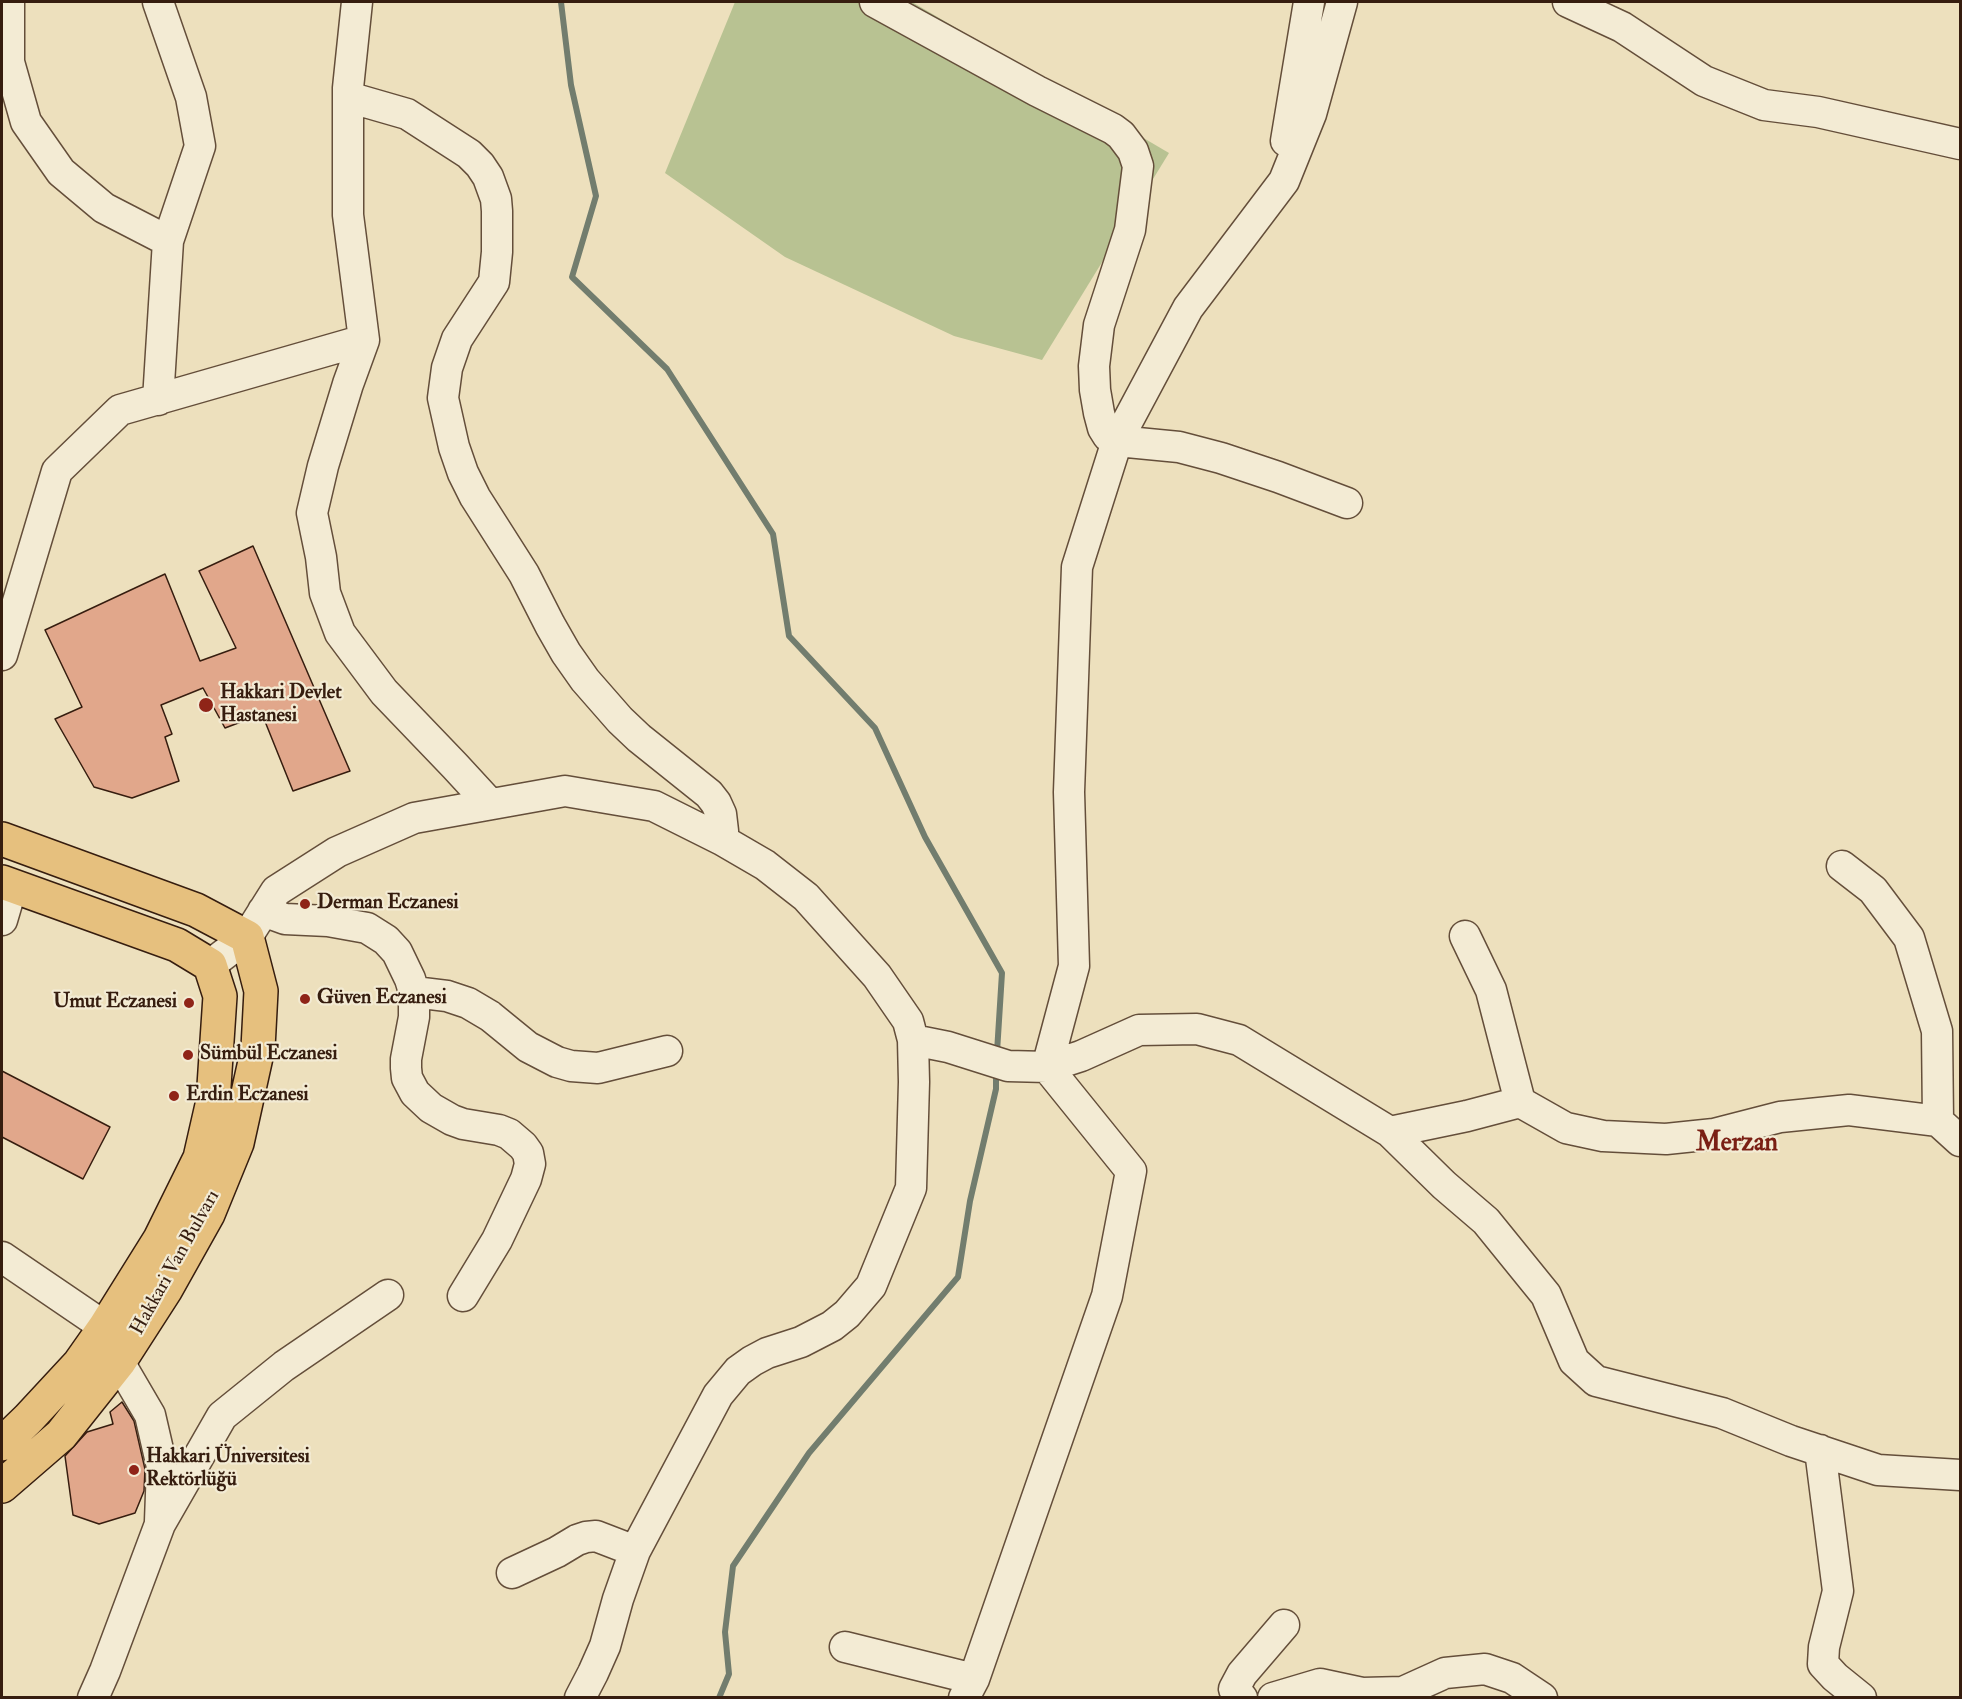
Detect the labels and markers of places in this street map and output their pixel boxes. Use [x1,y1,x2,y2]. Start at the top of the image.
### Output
place label: Hakkari Devlet Hastanesi [220,682,342,729]
marker: Hakkari Devlet Hastanesi [197,696,215,714]
place label: Derman Eczanesi [317,892,459,916]
marker: Derman Eczanesi [298,897,312,911]
place label: Güven Eczanesi [317,987,447,1011]
place label: Umut Eczanesi [53,991,177,1015]
marker: Güven Eczanesi [298,992,312,1006]
marker: Umut Eczanesi [182,996,196,1010]
place label: Sümbül Eczanesi [200,1043,337,1067]
marker: Sümbül Eczanesi [181,1048,195,1062]
place label: Erdin Eczanesi [186,1084,309,1108]
marker: Erdin Eczanesi [167,1089,181,1103]
place label: Hakkari Üniversitesi Rektörlüğü [146,1446,310,1493]
marker: Hakkari Üniversitesi Rektörlüğü [127,1463,141,1477]

